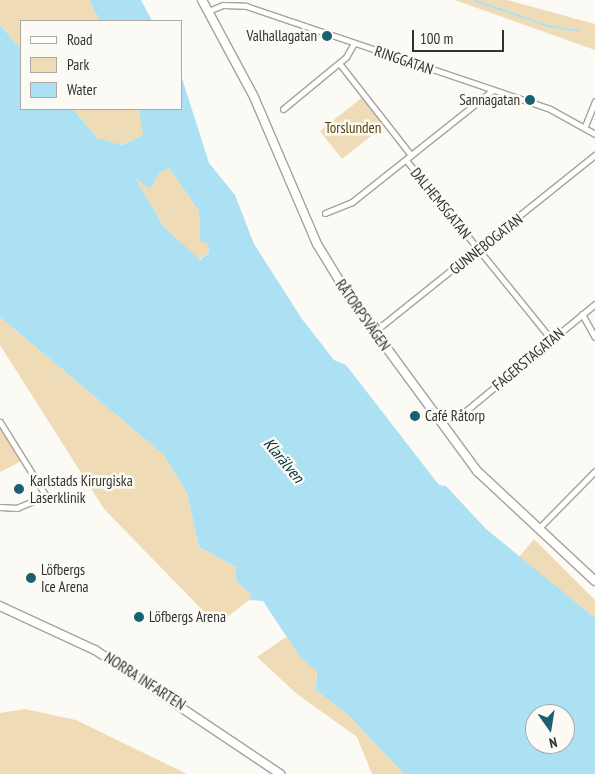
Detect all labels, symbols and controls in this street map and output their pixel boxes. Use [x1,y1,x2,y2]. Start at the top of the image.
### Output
legend [20,20,182,110]
scale bar [415,20,508,52]
place label: Valhallagatan [246,27,317,45]
text: 100 m [420,29,453,48]
text: Road [67,30,93,49]
marker: Valhallagatan [321,30,333,42]
street label: RINGGATAN [372,42,436,78]
text: Park [67,55,89,74]
text: Water [67,80,97,99]
place label: Sannagatan [459,91,520,109]
marker: Sannagatan [524,94,536,106]
park label: Torslunden [325,119,381,137]
street label: DALHEMSGATAN [407,164,475,242]
street label: GUNNEBOGATAN [446,210,526,278]
street label: RÅTORPSVÄGEN [332,276,394,354]
street label: FAGERSTAGATAN [489,324,567,394]
place label: Café Råtorp [425,407,485,425]
marker: Café Råtorp [409,410,421,422]
water label: Klarälven [260,434,308,486]
place label: Karlstads Kirurgiska Laserklinik [30,471,133,506]
marker: Karlstads Kirurgiska Laserklinik [12,482,26,496]
place label: Löfbergs Ice Arena [41,560,89,595]
marker: Löfbergs Ice Arena [25,572,37,584]
place label: Löfbergs Arena [149,608,226,626]
marker: Löfbergs Arena [133,611,145,623]
street label: NORRA INFARTEN [101,648,189,714]
north arrow [525,704,575,754]
text: N [547,733,559,752]

